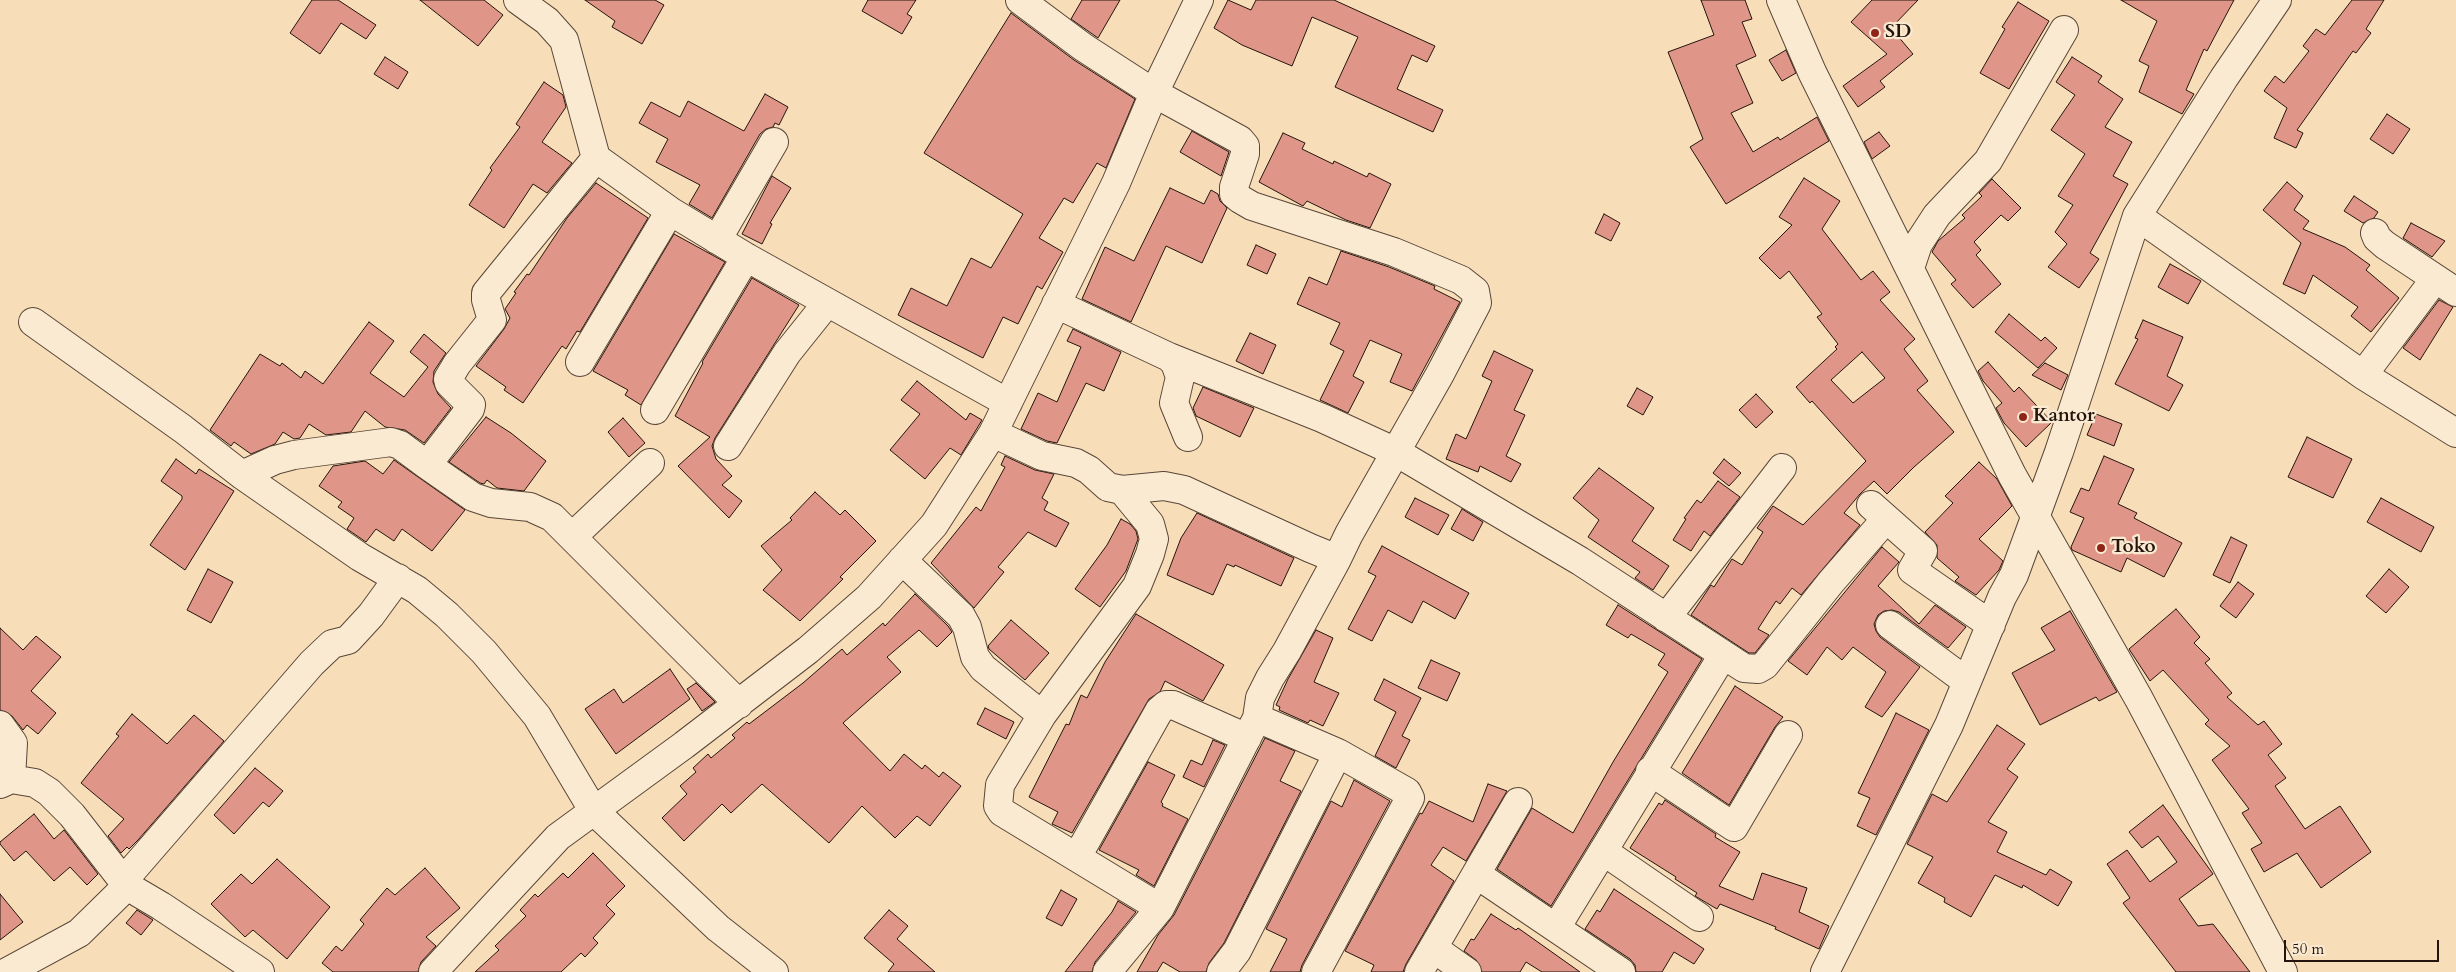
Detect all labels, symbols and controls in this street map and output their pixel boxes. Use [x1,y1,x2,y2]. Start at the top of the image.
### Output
place label: SD [1885,22,1911,44]
marker: SD [1869,27,1881,39]
place label: Kantor [2033,406,2095,428]
marker: Kantor [2017,411,2029,423]
place label: Toko [2111,537,2156,559]
marker: Toko [2095,542,2107,554]
scale bar [2286,930,2441,962]
text: 50 m [2292,939,2324,959]

